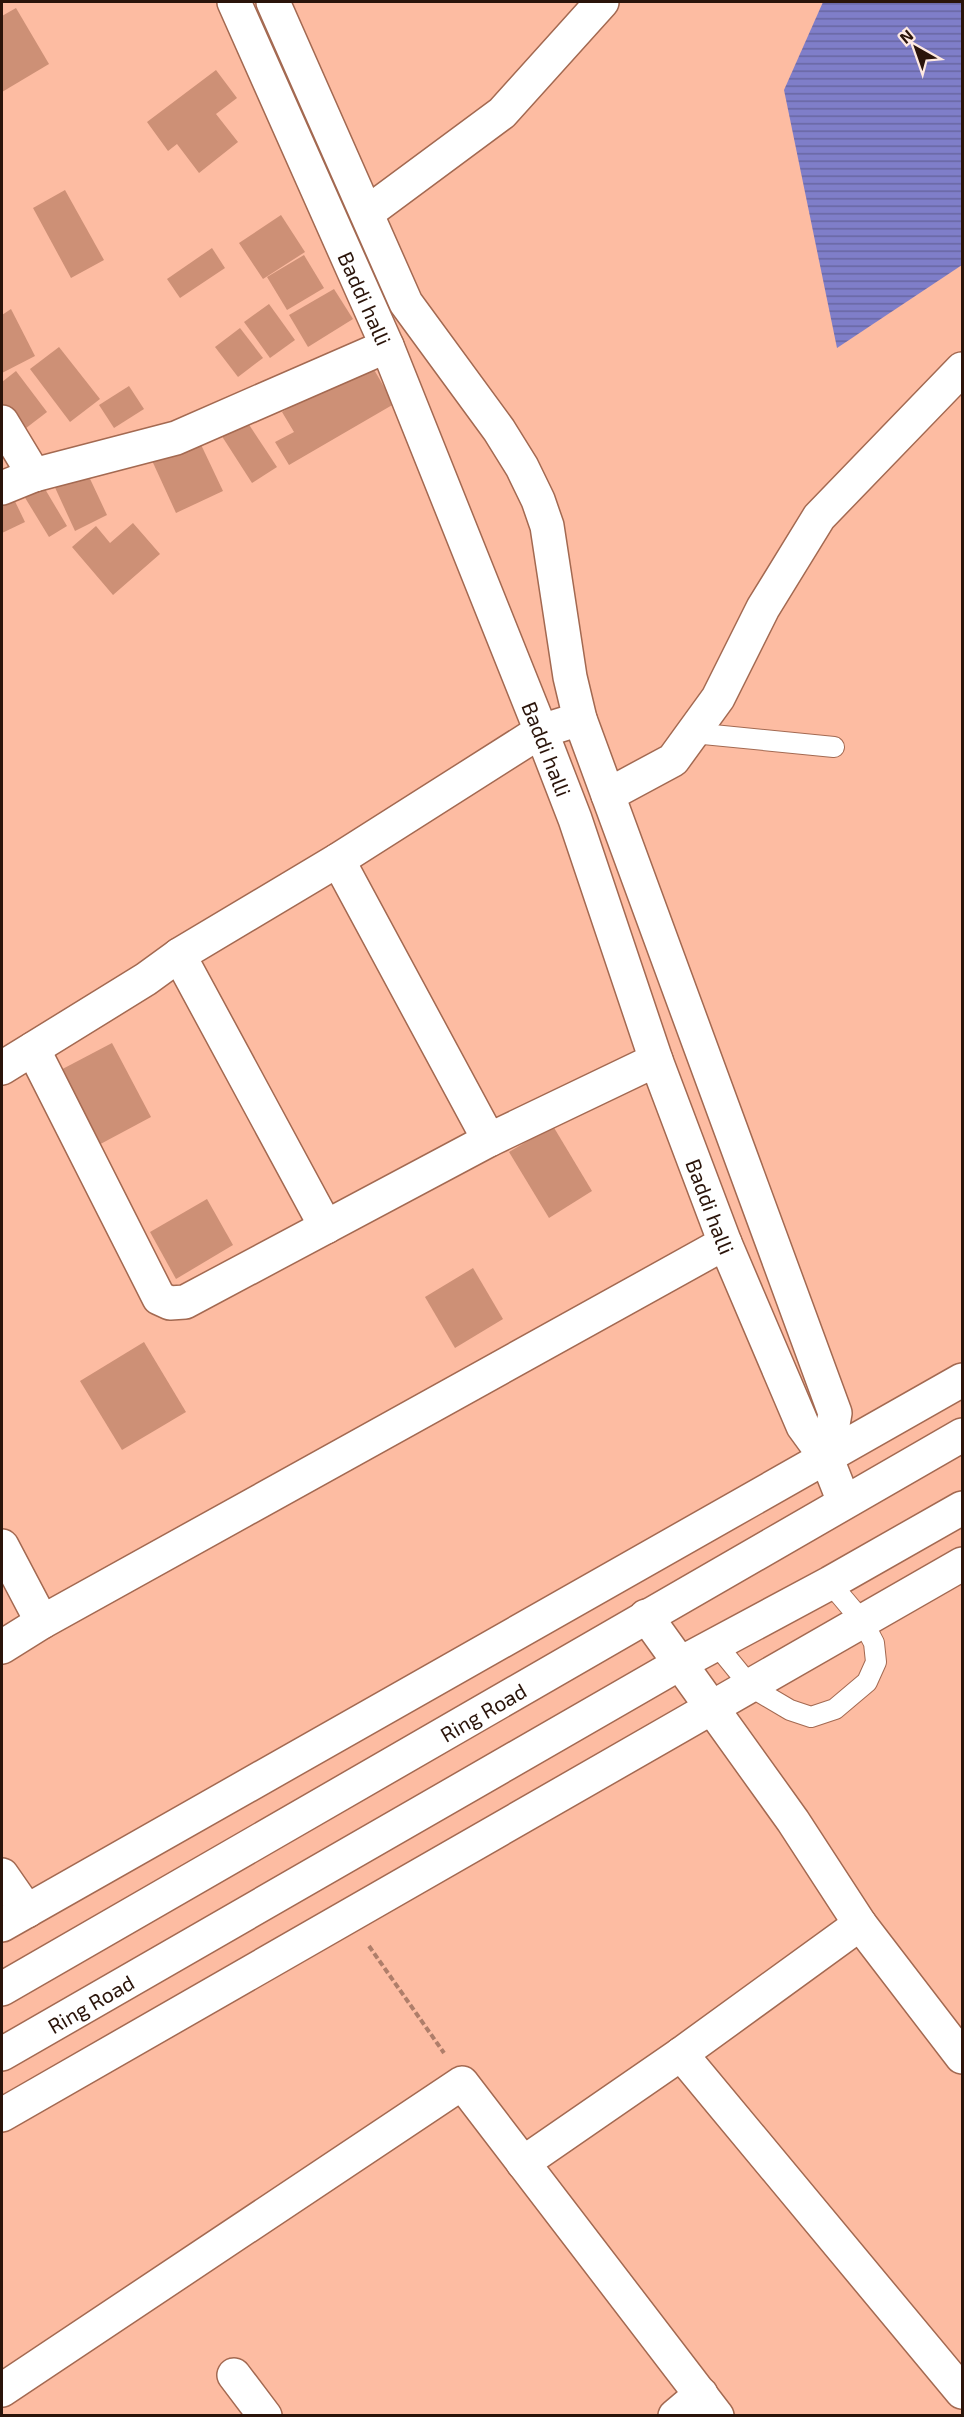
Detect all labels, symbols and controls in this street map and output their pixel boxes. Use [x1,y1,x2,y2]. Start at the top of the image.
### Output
north arrow [886,18,946,78]
text: N [896,25,917,47]
street label: Baddi halli [334,247,397,349]
street label: Baddi halli [518,697,577,800]
street label: Baddi halli [682,1155,741,1258]
street label: Ring Road [435,1677,530,1746]
street label: Ring Road [43,1968,138,2038]

